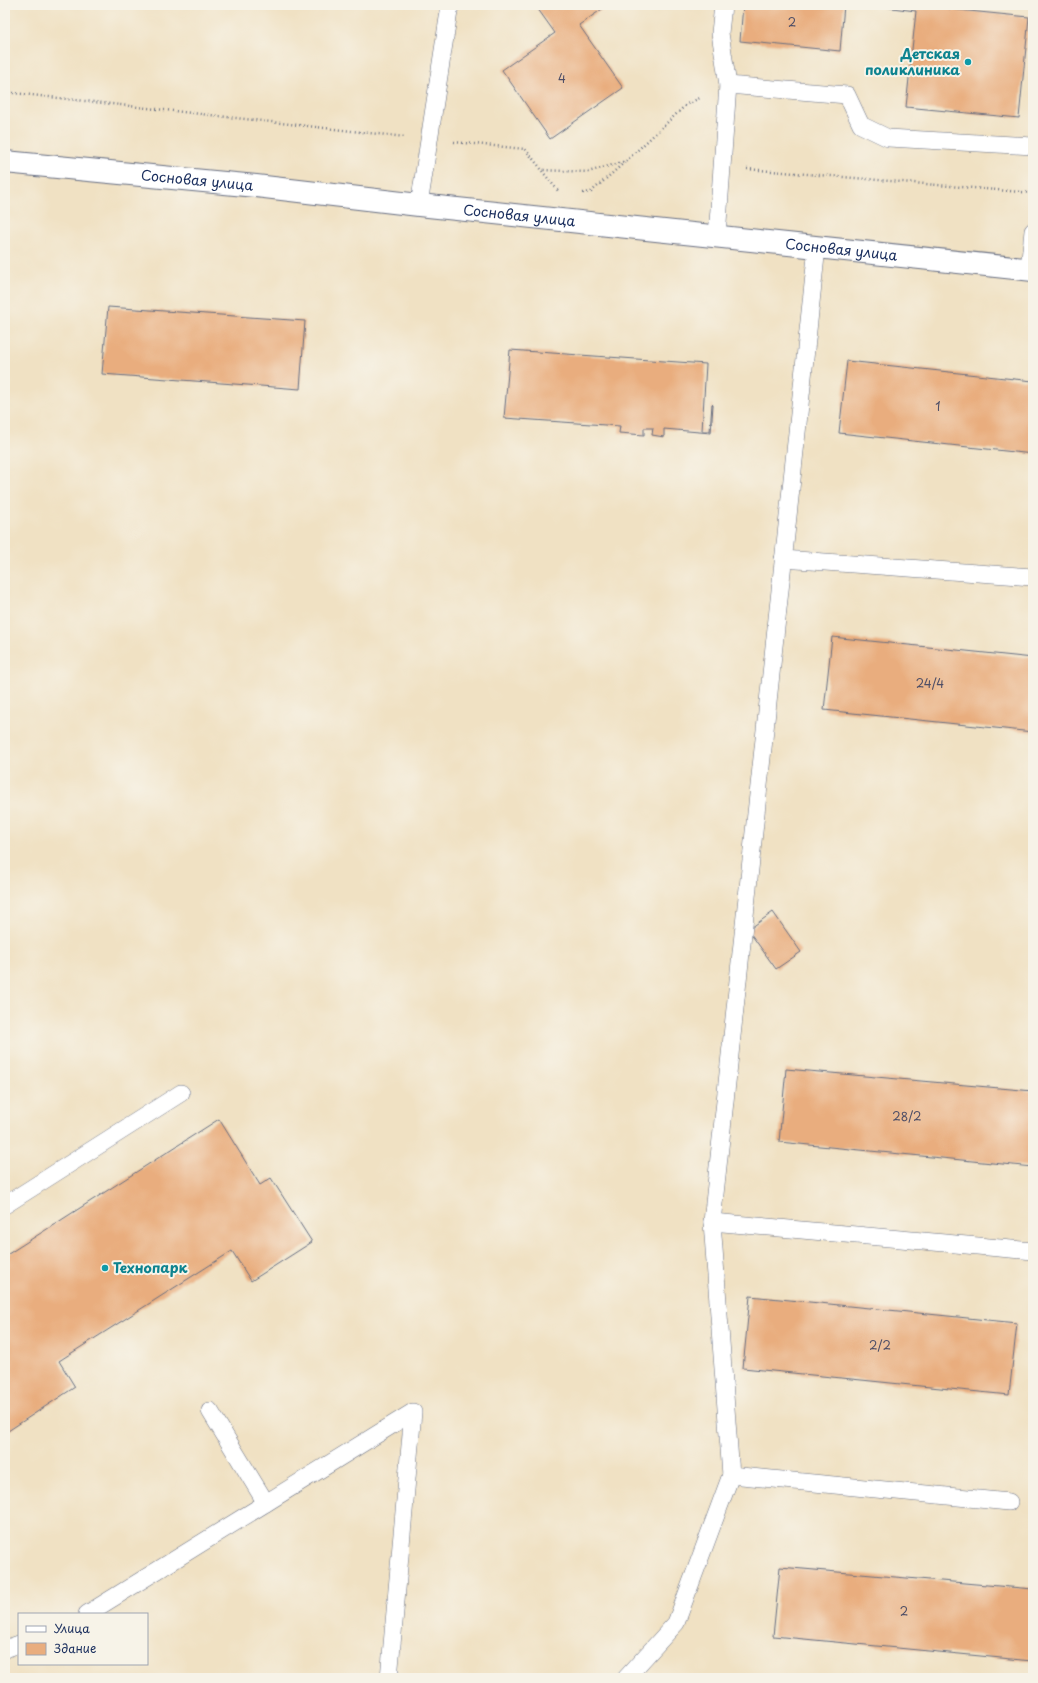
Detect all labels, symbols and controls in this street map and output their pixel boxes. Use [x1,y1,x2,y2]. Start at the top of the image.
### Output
house number: 2 [788,13,796,31]
place label: Детская поликлиника [865,43,960,80]
marker: Детская поликлиника [963,57,973,67]
house number: 4 [558,69,566,87]
street label: Сосновая улица [140,164,254,196]
street label: Сосновая улица [462,199,577,231]
street label: Сосновая улица [784,233,899,266]
house number: 1 [935,397,941,415]
house number: 24/4 [916,674,944,692]
house number: 28/2 [892,1107,922,1125]
place label: Технопарк [113,1257,187,1278]
marker: Технопарк [100,1263,110,1273]
house number: 2/2 [869,1336,891,1354]
house number: 2 [900,1602,908,1620]
legend [18,1613,148,1665]
text: Улица [54,1619,90,1637]
text: Здание [54,1639,96,1657]

